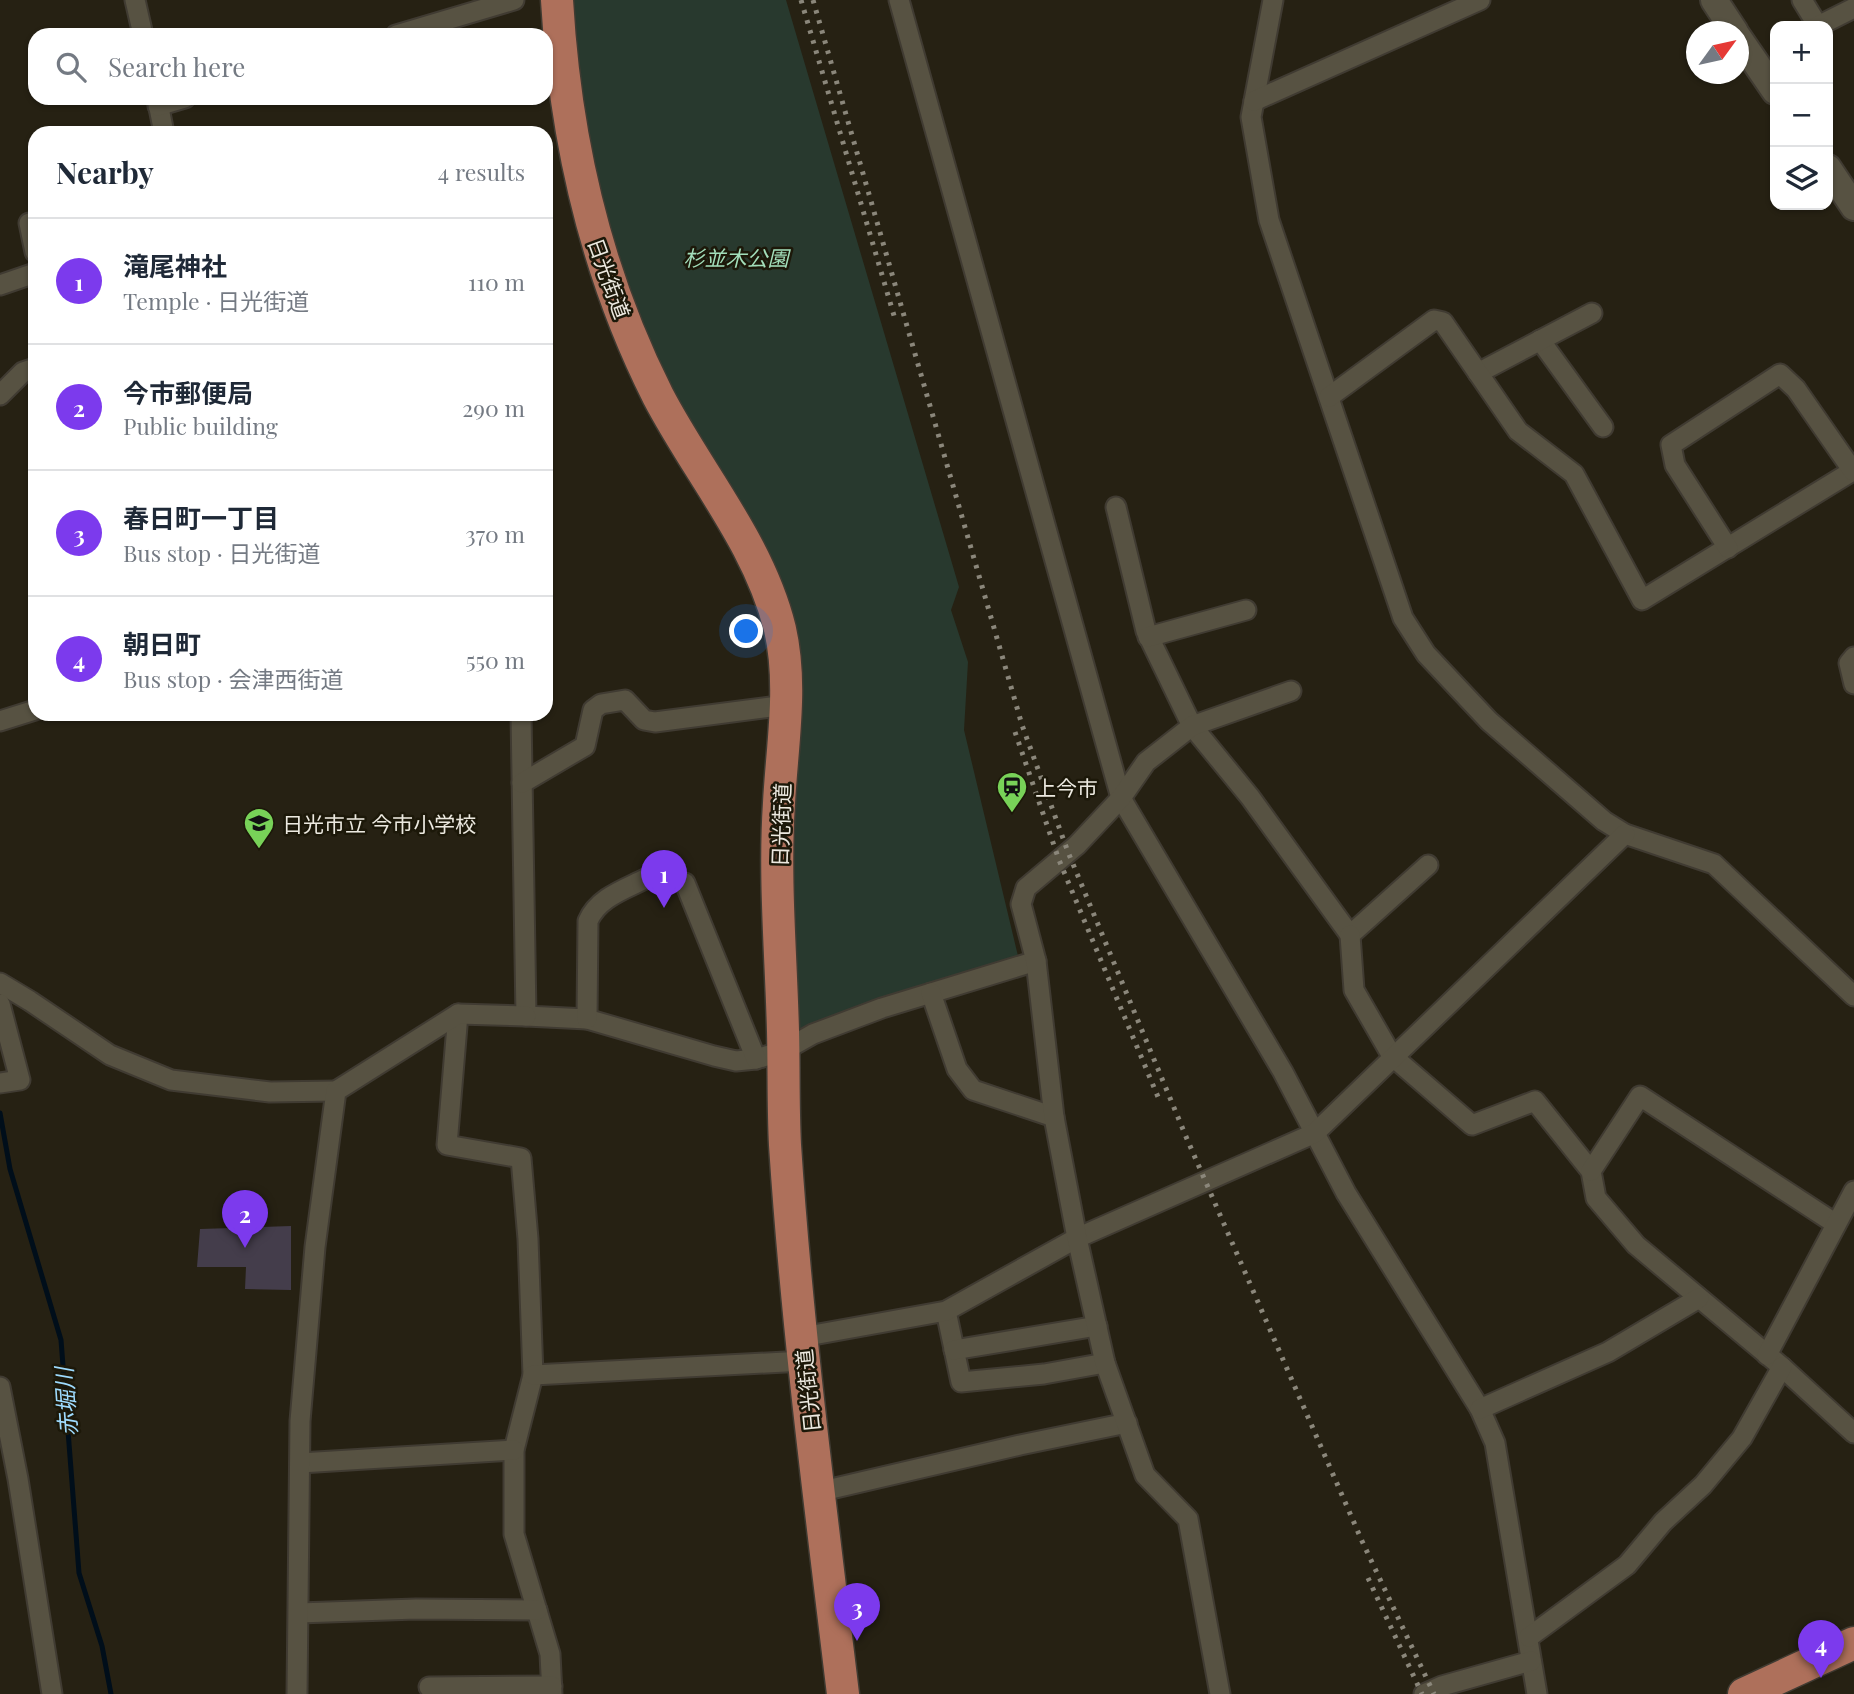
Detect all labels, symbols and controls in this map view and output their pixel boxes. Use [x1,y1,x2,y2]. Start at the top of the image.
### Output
north arrow [1686,21,1749,84]
map controls [1770,21,1833,210]
button: + [1770,21,1833,84]
search box [28,28,553,105]
icon: search [52,48,90,86]
text: Search here [108,49,245,84]
button: − [1770,84,1833,147]
button: layers [1770,147,1833,210]
text: Nearby [56,152,154,192]
text: 4 results [438,156,525,187]
street label: 日光街道 [582,234,638,322]
park label: 杉並木公園 [684,243,791,271]
text: 滝尾神社 [123,248,227,283]
text: 1 [75,266,83,297]
text: 110 m [468,266,525,297]
text: Temple · 日光街道 [123,285,309,316]
text: 今市郵便局 [123,375,253,410]
text: 2 [73,392,85,423]
text: 290 m [462,392,525,423]
text: Public building [123,410,278,441]
text: 春日町一丁目 [123,500,279,535]
text: 3 [73,518,85,549]
text: 370 m [465,518,525,549]
text: Bus stop · 日光街道 [123,537,321,568]
your location [729,614,763,648]
text: 朝日町 [123,626,201,661]
text: 4 [73,644,85,675]
text: 550 m [466,644,525,675]
text: Bus stop · 会津西街道 [123,663,344,694]
station icon: 上今市 [995,770,1029,814]
place label: 上今市 [1035,773,1098,801]
street label: 日光街道 [765,783,795,867]
school or university icon: 日光市立 今市小学校 [242,806,276,850]
place label: 日光市立 今市小学校 [282,809,476,837]
pin: 1 [641,850,687,908]
pin: 2 [222,1190,268,1248]
street label: 日光街道 [789,1348,825,1434]
water label: 赤堀川 [47,1364,83,1437]
pin: 3 [834,1583,880,1641]
pin: 4 [1798,1620,1844,1678]

